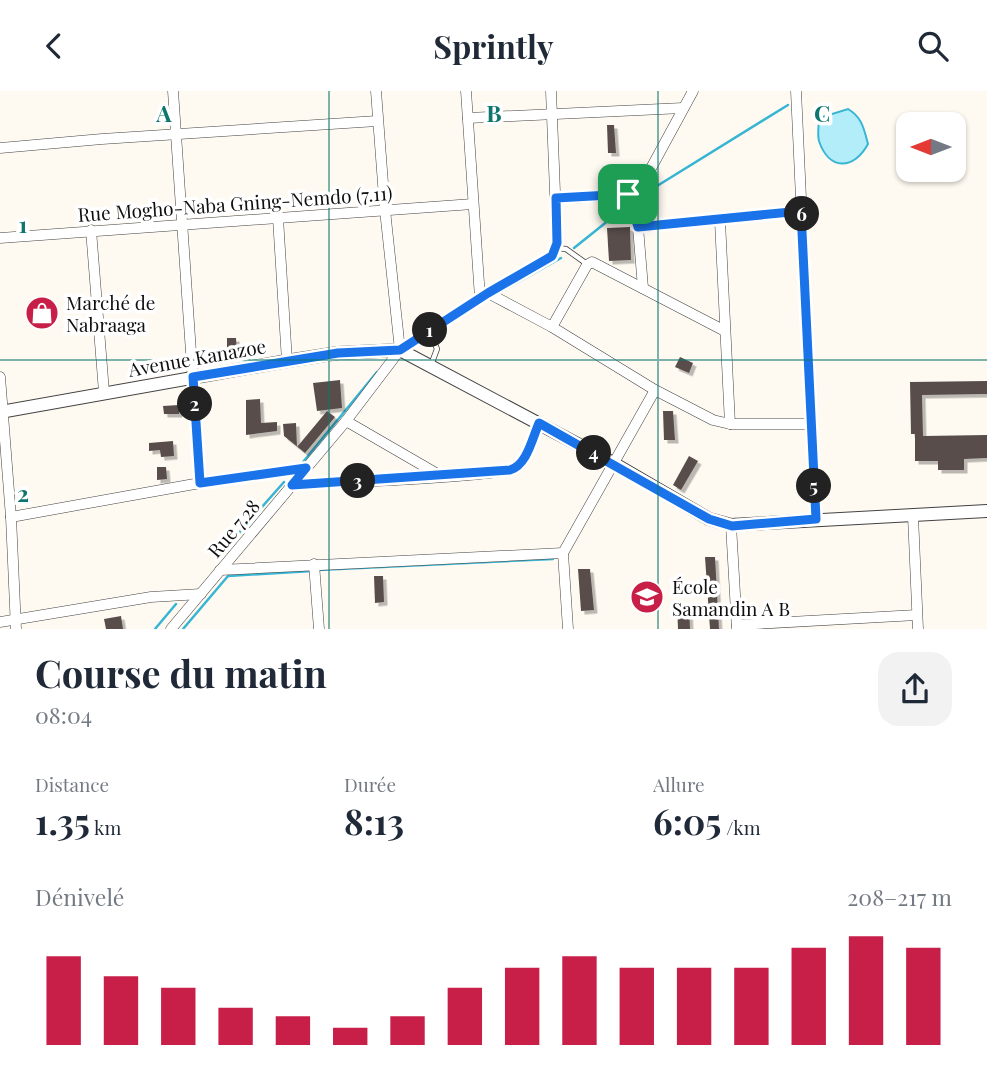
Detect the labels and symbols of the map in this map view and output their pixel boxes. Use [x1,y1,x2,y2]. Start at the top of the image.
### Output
text: A [155,97,172,128]
text: B [486,97,502,128]
text: C [814,97,830,128]
north arrow [896,112,966,182]
pin [598,164,658,224]
street label: Rue Mogho-Naba Gning-Nemdo (7.11) [77,179,393,227]
pin: 6 [784,197,820,231]
text: 1 [19,208,28,239]
place label: Marché de Nabraaga [66,289,155,337]
shop icon: Marché de Nabraaga [23,294,61,332]
pin: 1 [412,313,448,347]
street label: Avenue Kanazoe [125,332,268,382]
pin: 2 [178,387,212,421]
pin: 4 [576,435,612,471]
pin: 3 [340,463,376,499]
pin: 5 [796,469,832,503]
text: 2 [17,477,29,508]
street label: Rue 7.28 [201,493,265,563]
place label: École Samandin A B [672,573,790,621]
school or university icon: École Samandin A B [628,578,666,616]

